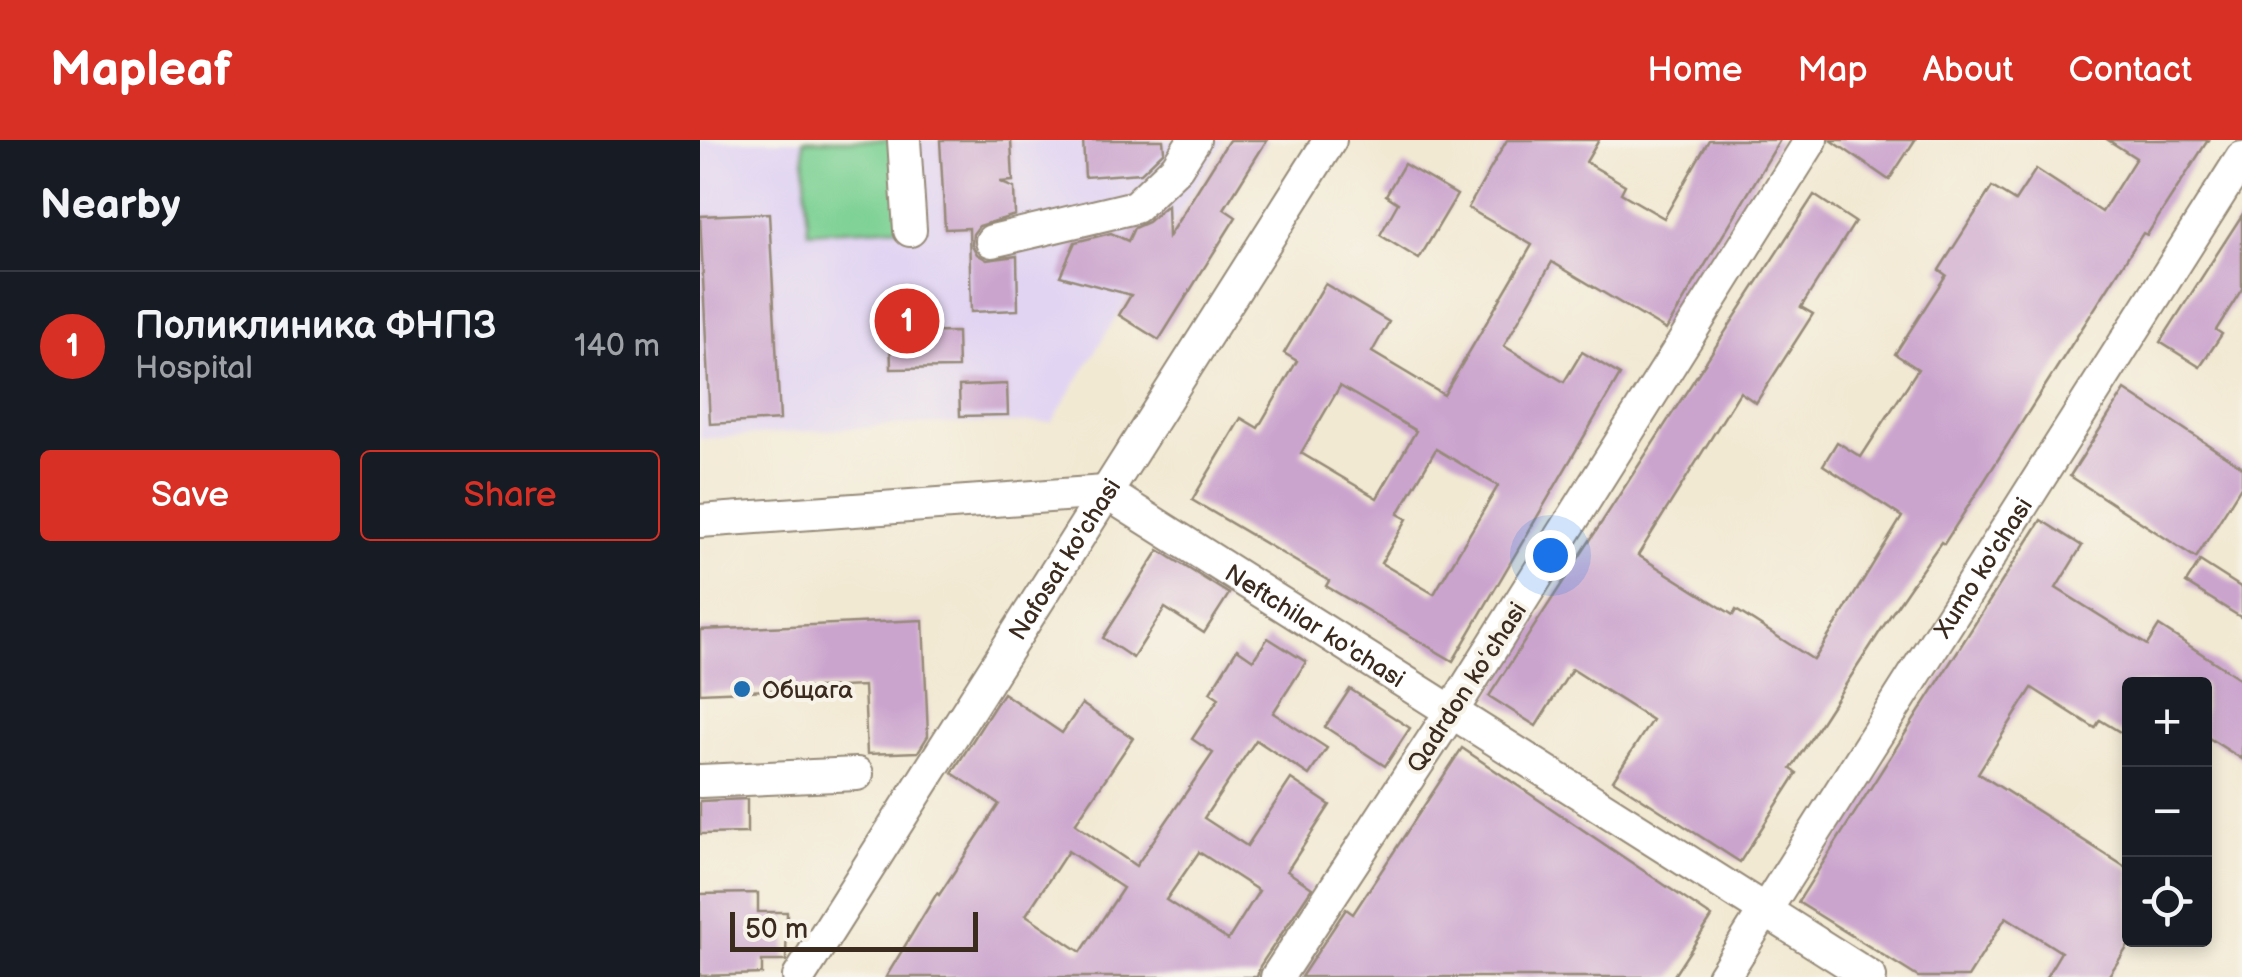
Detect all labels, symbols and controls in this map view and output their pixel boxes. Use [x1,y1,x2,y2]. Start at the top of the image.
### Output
text: Mapleaf [50,42,232,99]
text: Home [1647,49,1742,92]
text: Map [1797,49,1868,92]
text: About [1923,49,2014,92]
text: Contact [2069,49,2192,92]
text: Nearby [40,180,180,231]
pin: 1 [874,284,940,358]
text: Поликлиника ФНПЗ [135,304,496,349]
text: 1 [66,327,79,366]
text: 140 m [574,327,660,366]
text: Hospital [135,349,253,388]
button: Save [40,450,340,541]
button: Share [360,450,660,541]
street label: Nafosat ko'chasi [1003,473,1128,646]
street label: Xumo ko'chasi [1927,492,2040,645]
your location [1525,530,1576,581]
street label: Neftchilar ko'chasi [1219,558,1410,695]
street label: Qadrdon koʻchasi [1401,597,1534,779]
place label: Общага [762,675,853,706]
map controls [2122,677,2212,947]
button: + [2122,677,2212,767]
marker: Общага [731,678,753,700]
button: − [2122,767,2212,857]
button: locate [2122,857,2212,947]
scale bar [730,907,978,952]
text: 50 m [745,913,808,946]

